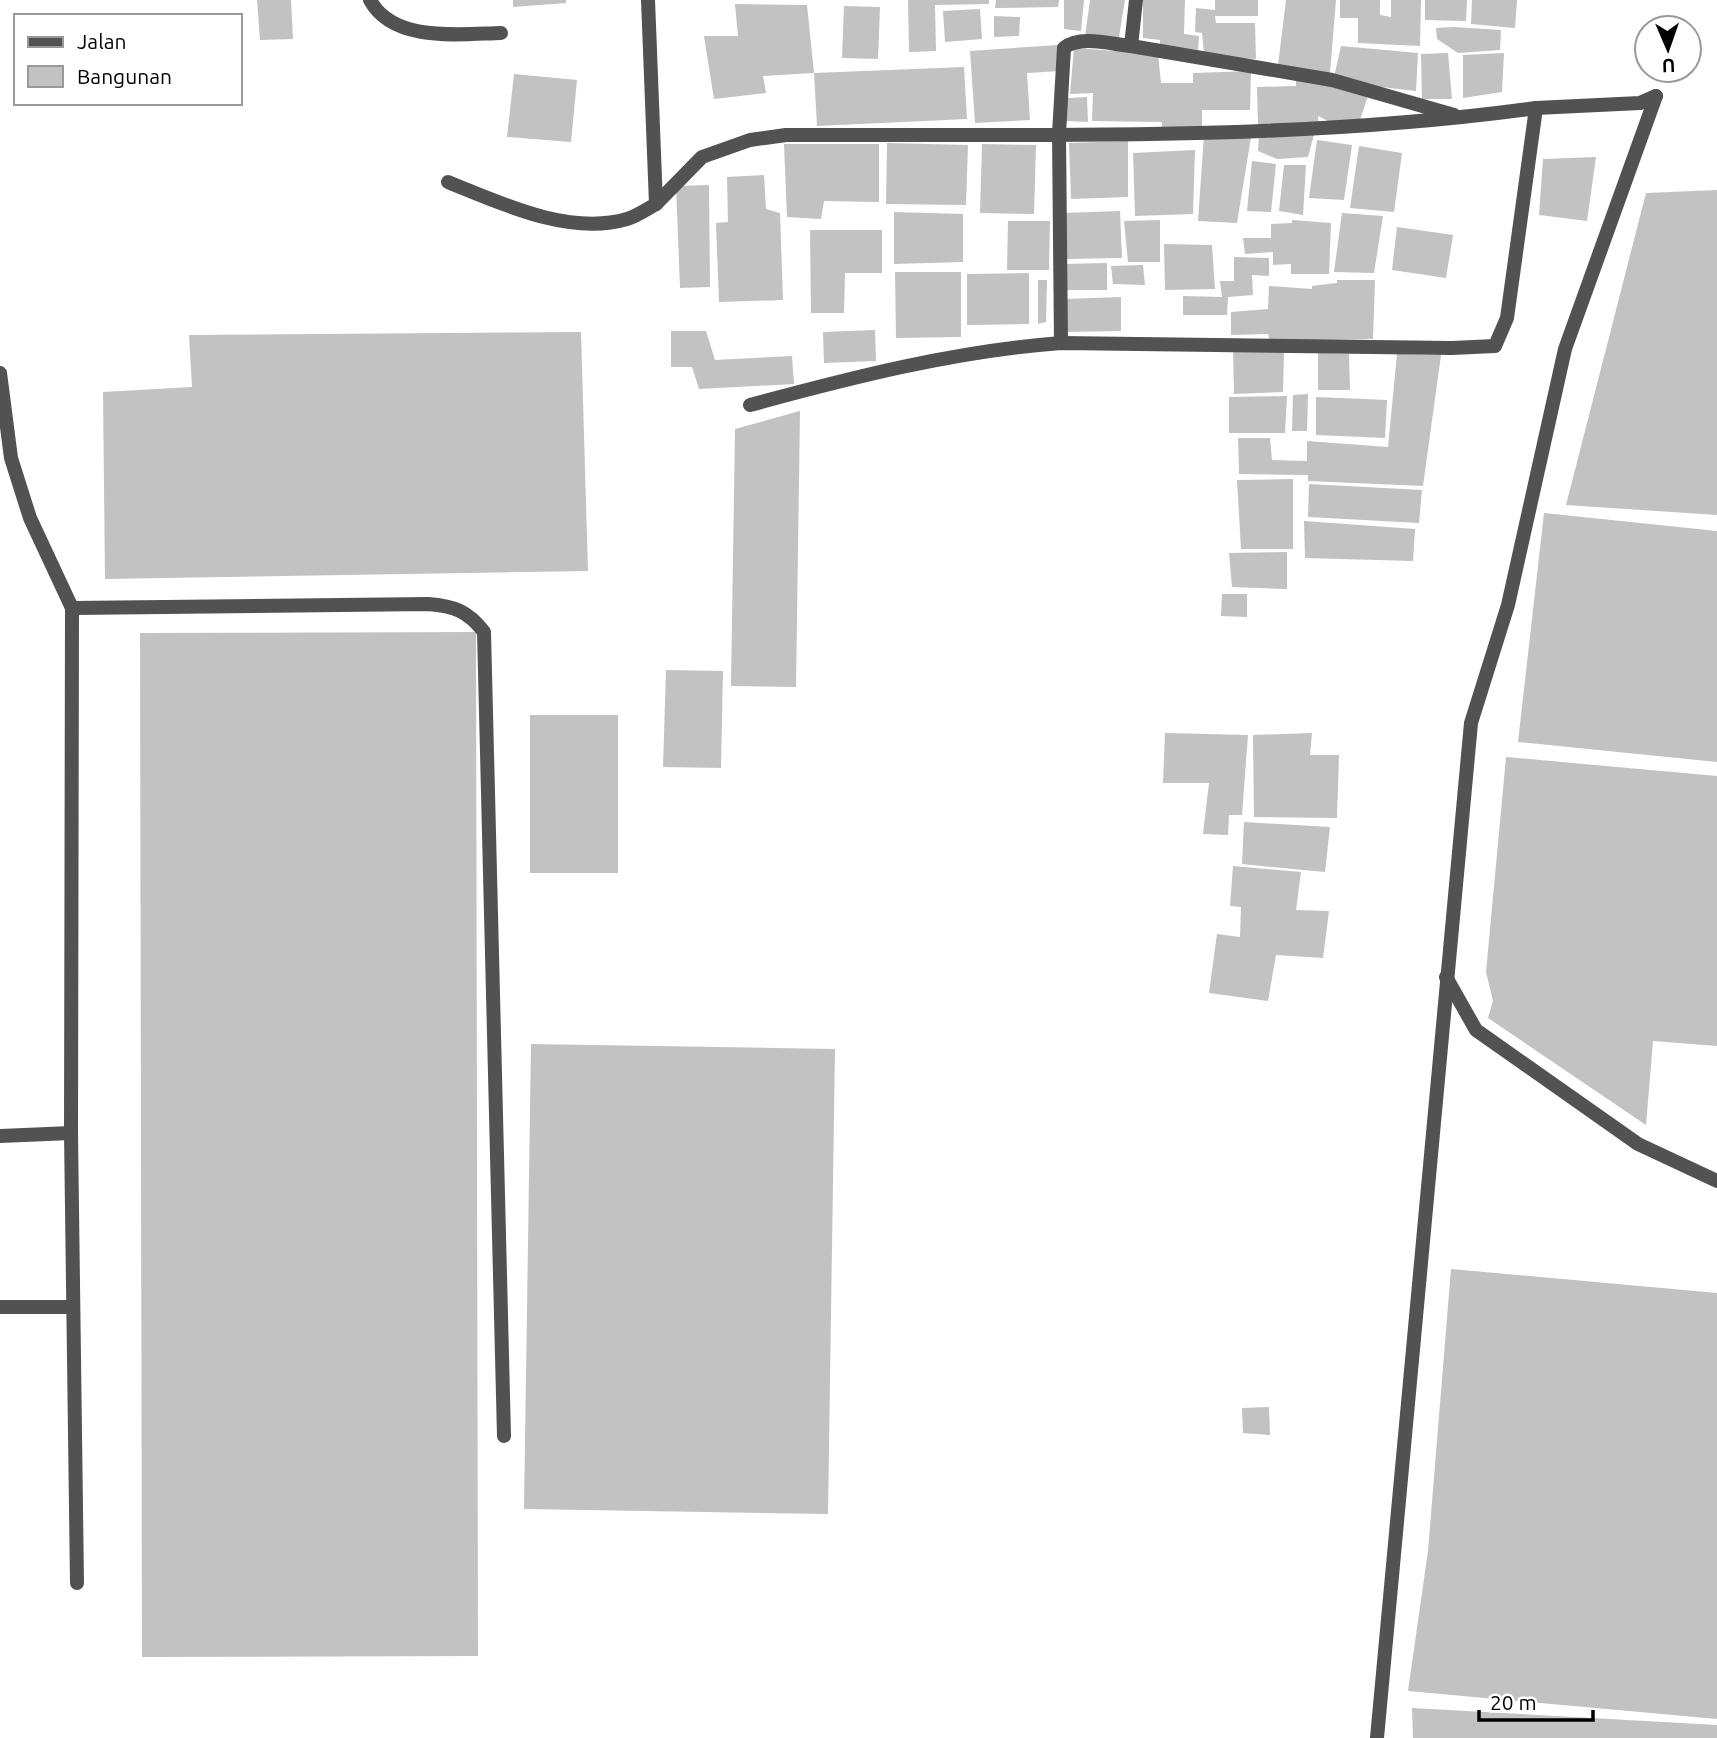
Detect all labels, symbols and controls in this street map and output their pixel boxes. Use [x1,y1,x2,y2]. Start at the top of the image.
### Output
legend [14,14,242,105]
north arrow [1633,14,1703,84]
text: Jalan [77,29,126,53]
text: U [1662,55,1676,77]
text: Bangunan [77,64,172,88]
scale bar [1479,1678,1593,1722]
text: 20 m [1490,1690,1537,1714]

